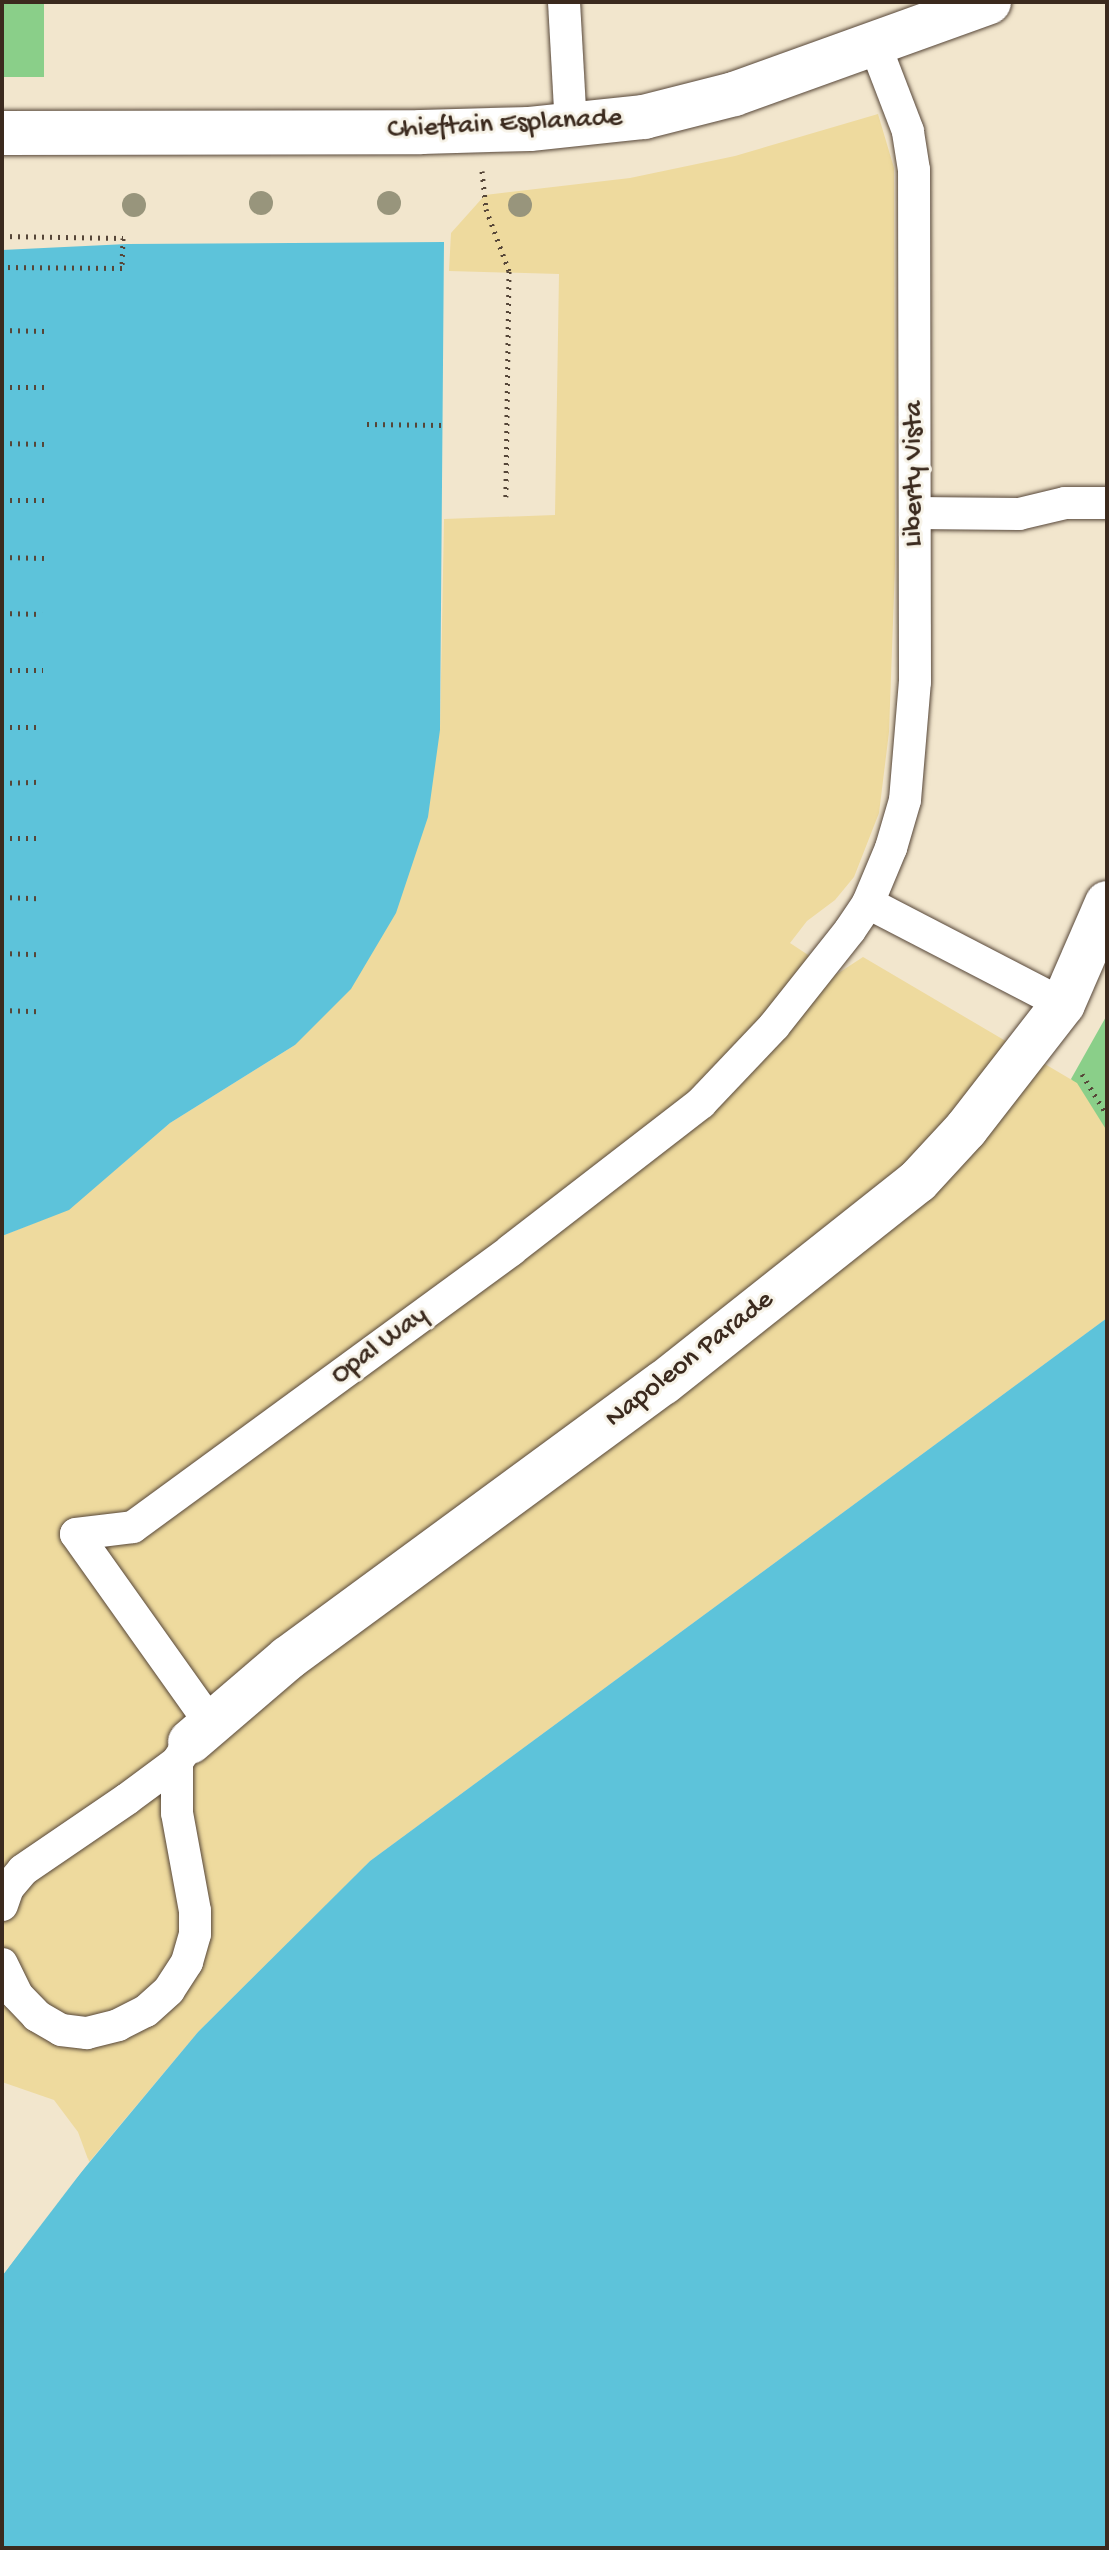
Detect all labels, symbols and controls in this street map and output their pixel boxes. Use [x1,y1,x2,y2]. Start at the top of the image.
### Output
street label: Chieftain Esplanade [387,102,623,148]
street label: Liberty Vista [898,401,932,547]
street label: Napoleon Parade [599,1284,781,1436]
street label: Opal Way [325,1299,435,1393]

